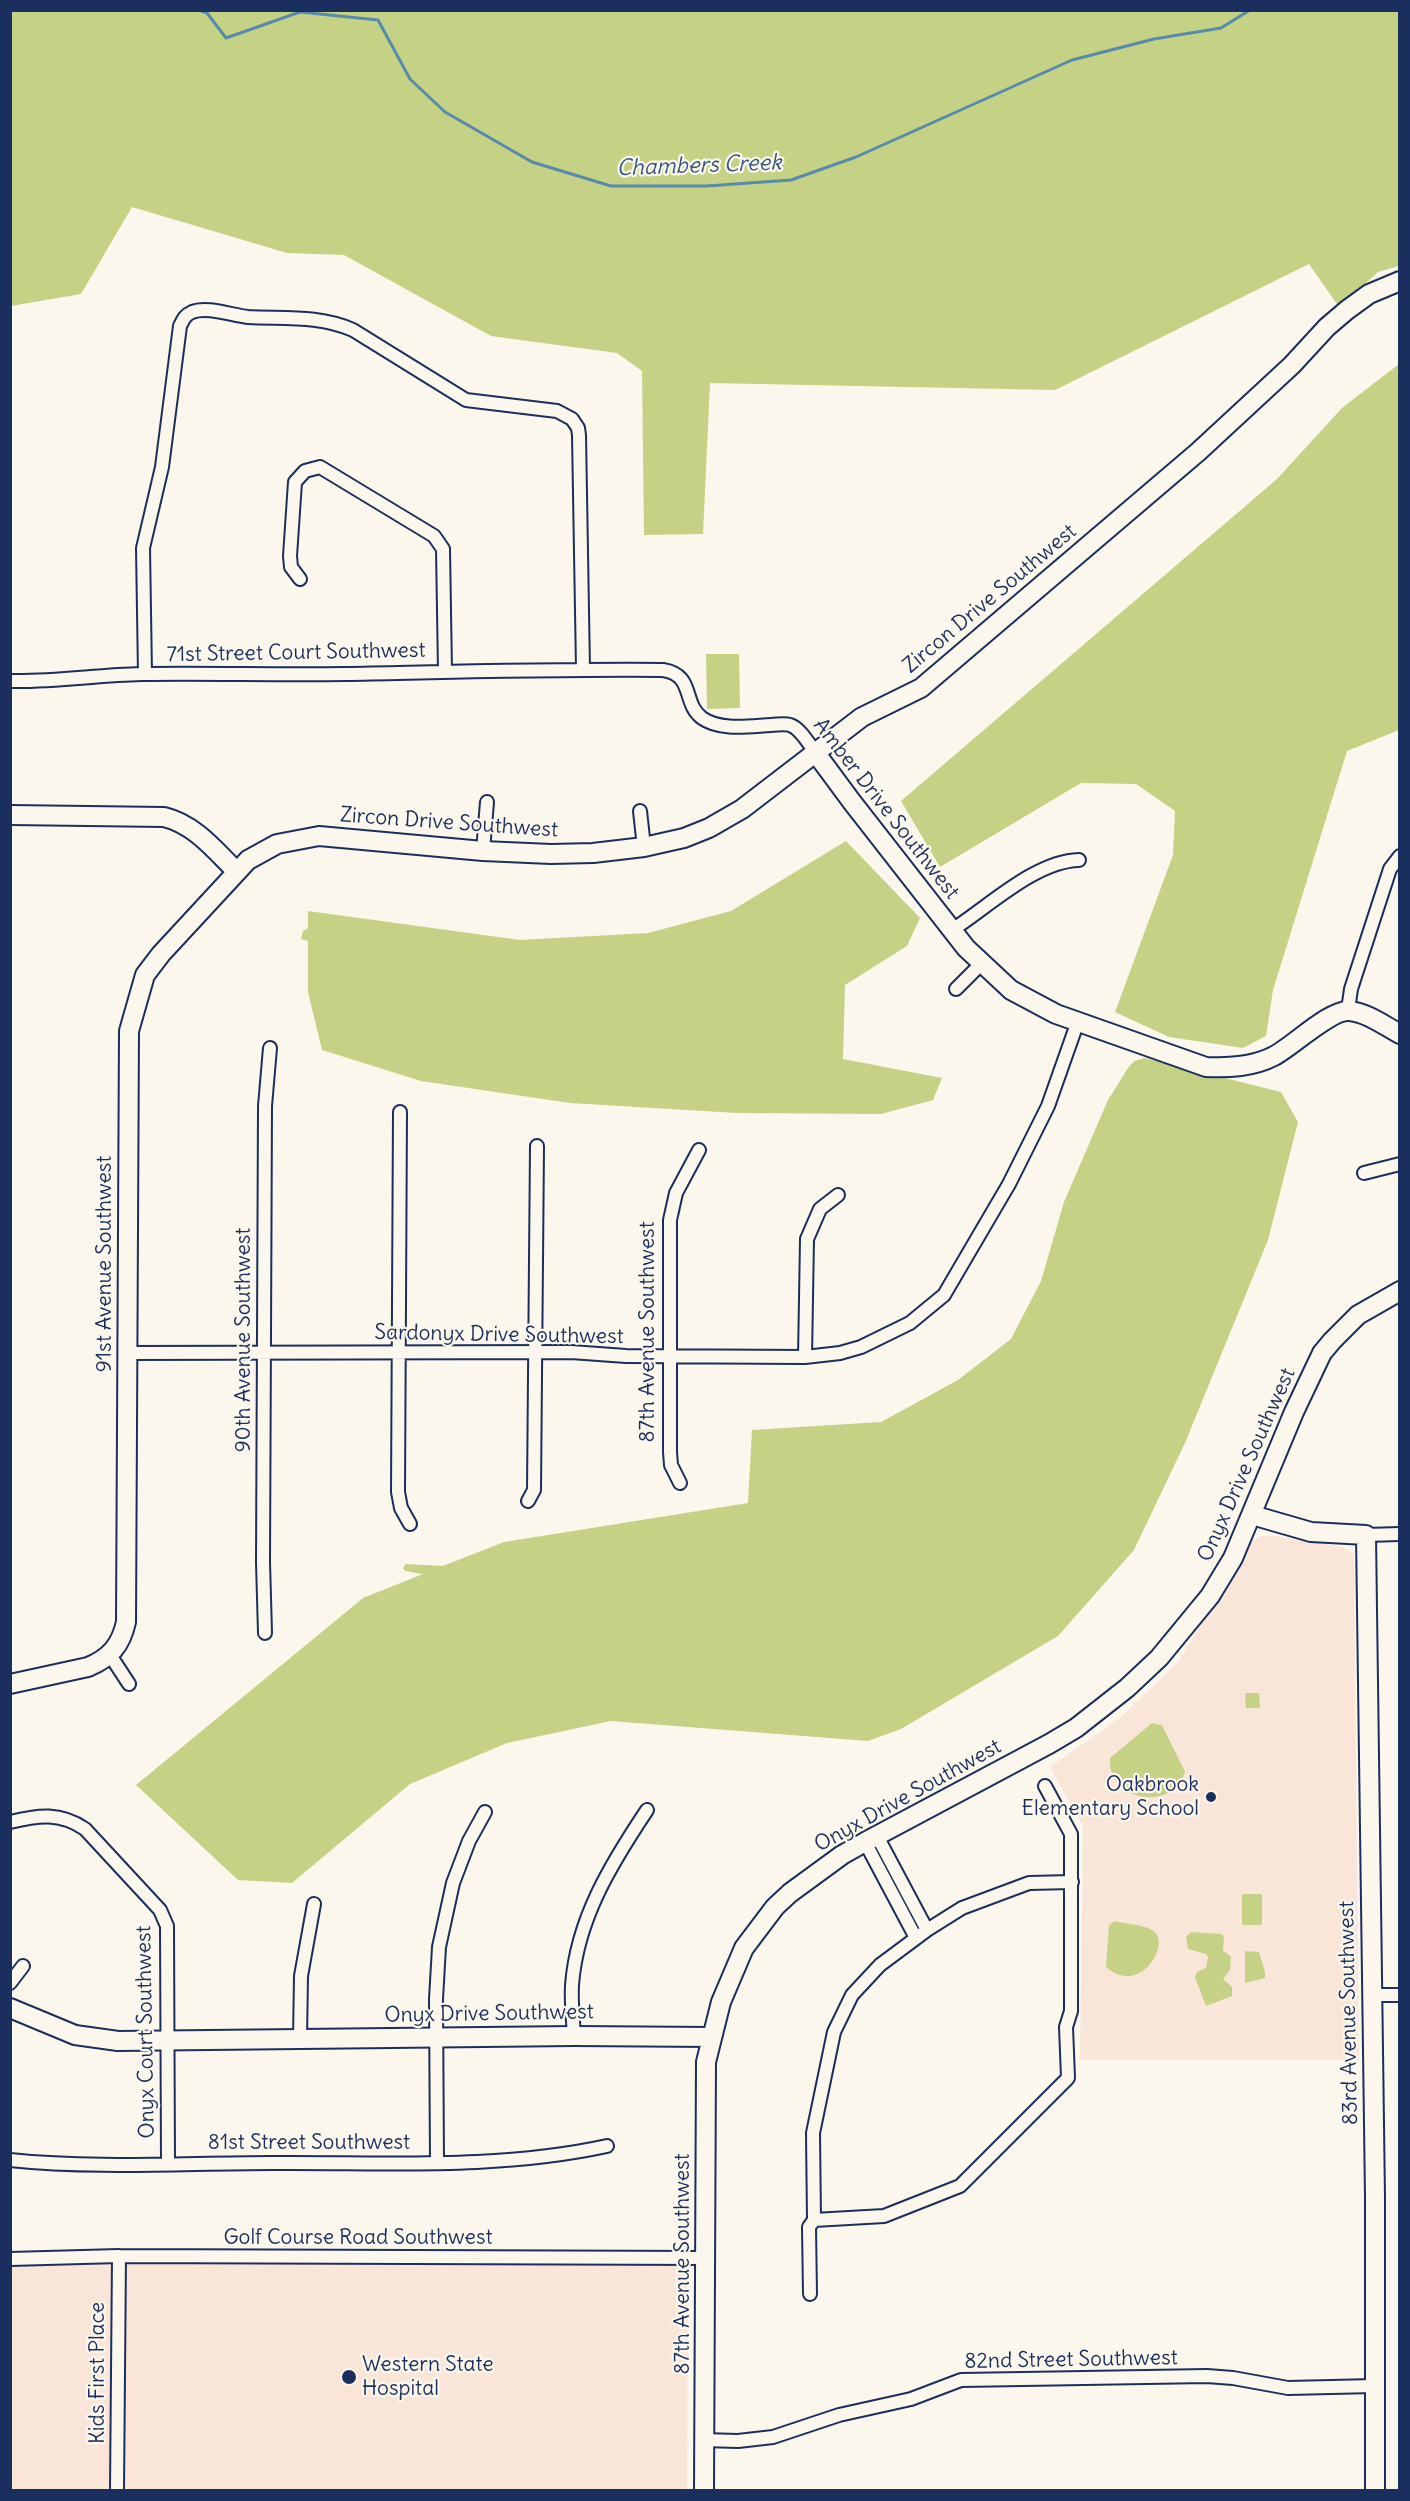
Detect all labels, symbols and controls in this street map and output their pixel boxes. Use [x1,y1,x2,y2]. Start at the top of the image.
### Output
water label: Chambers Creek [616,150,782,182]
street label: Zircon Drive Southwest [898,519,1082,679]
street label: 71st Street Court Southwest [166,638,426,668]
street label: Amber Drive Southwest [808,714,964,904]
street label: Zircon Drive Southwest [339,803,559,843]
street label: 91st Avenue Southwest [92,1156,118,1372]
street label: 87th Avenue Southwest [635,1221,661,1443]
street label: 90th Avenue Southwest [231,1228,257,1452]
street label: Sardonyx Drive Southwest [374,1320,624,1350]
street label: Onyx Drive Southwest [1193,1364,1301,1566]
street label: Onyx Drive Southwest [810,1734,1006,1858]
place label: Oakbrook Elementary School [1022,1772,1199,1822]
marker: Oakbrook Elementary School [1204,1790,1218,1804]
street label: 83rd Avenue Southwest [1334,1901,1364,2125]
street label: Onyx Court Southwest [132,1925,160,2139]
street label: Onyx Drive Southwest [384,2000,594,2028]
street label: 81st Street Southwest [208,2130,410,2156]
street label: 87th Avenue Southwest [670,2153,696,2375]
street label: Golf Course Road Southwest [223,2225,493,2251]
street label: Kids First Place [85,2302,111,2444]
street label: 82nd Street Southwest [964,2346,1178,2374]
place label: Western State Hospital [362,2352,494,2402]
marker: Western State Hospital [340,2368,358,2386]

